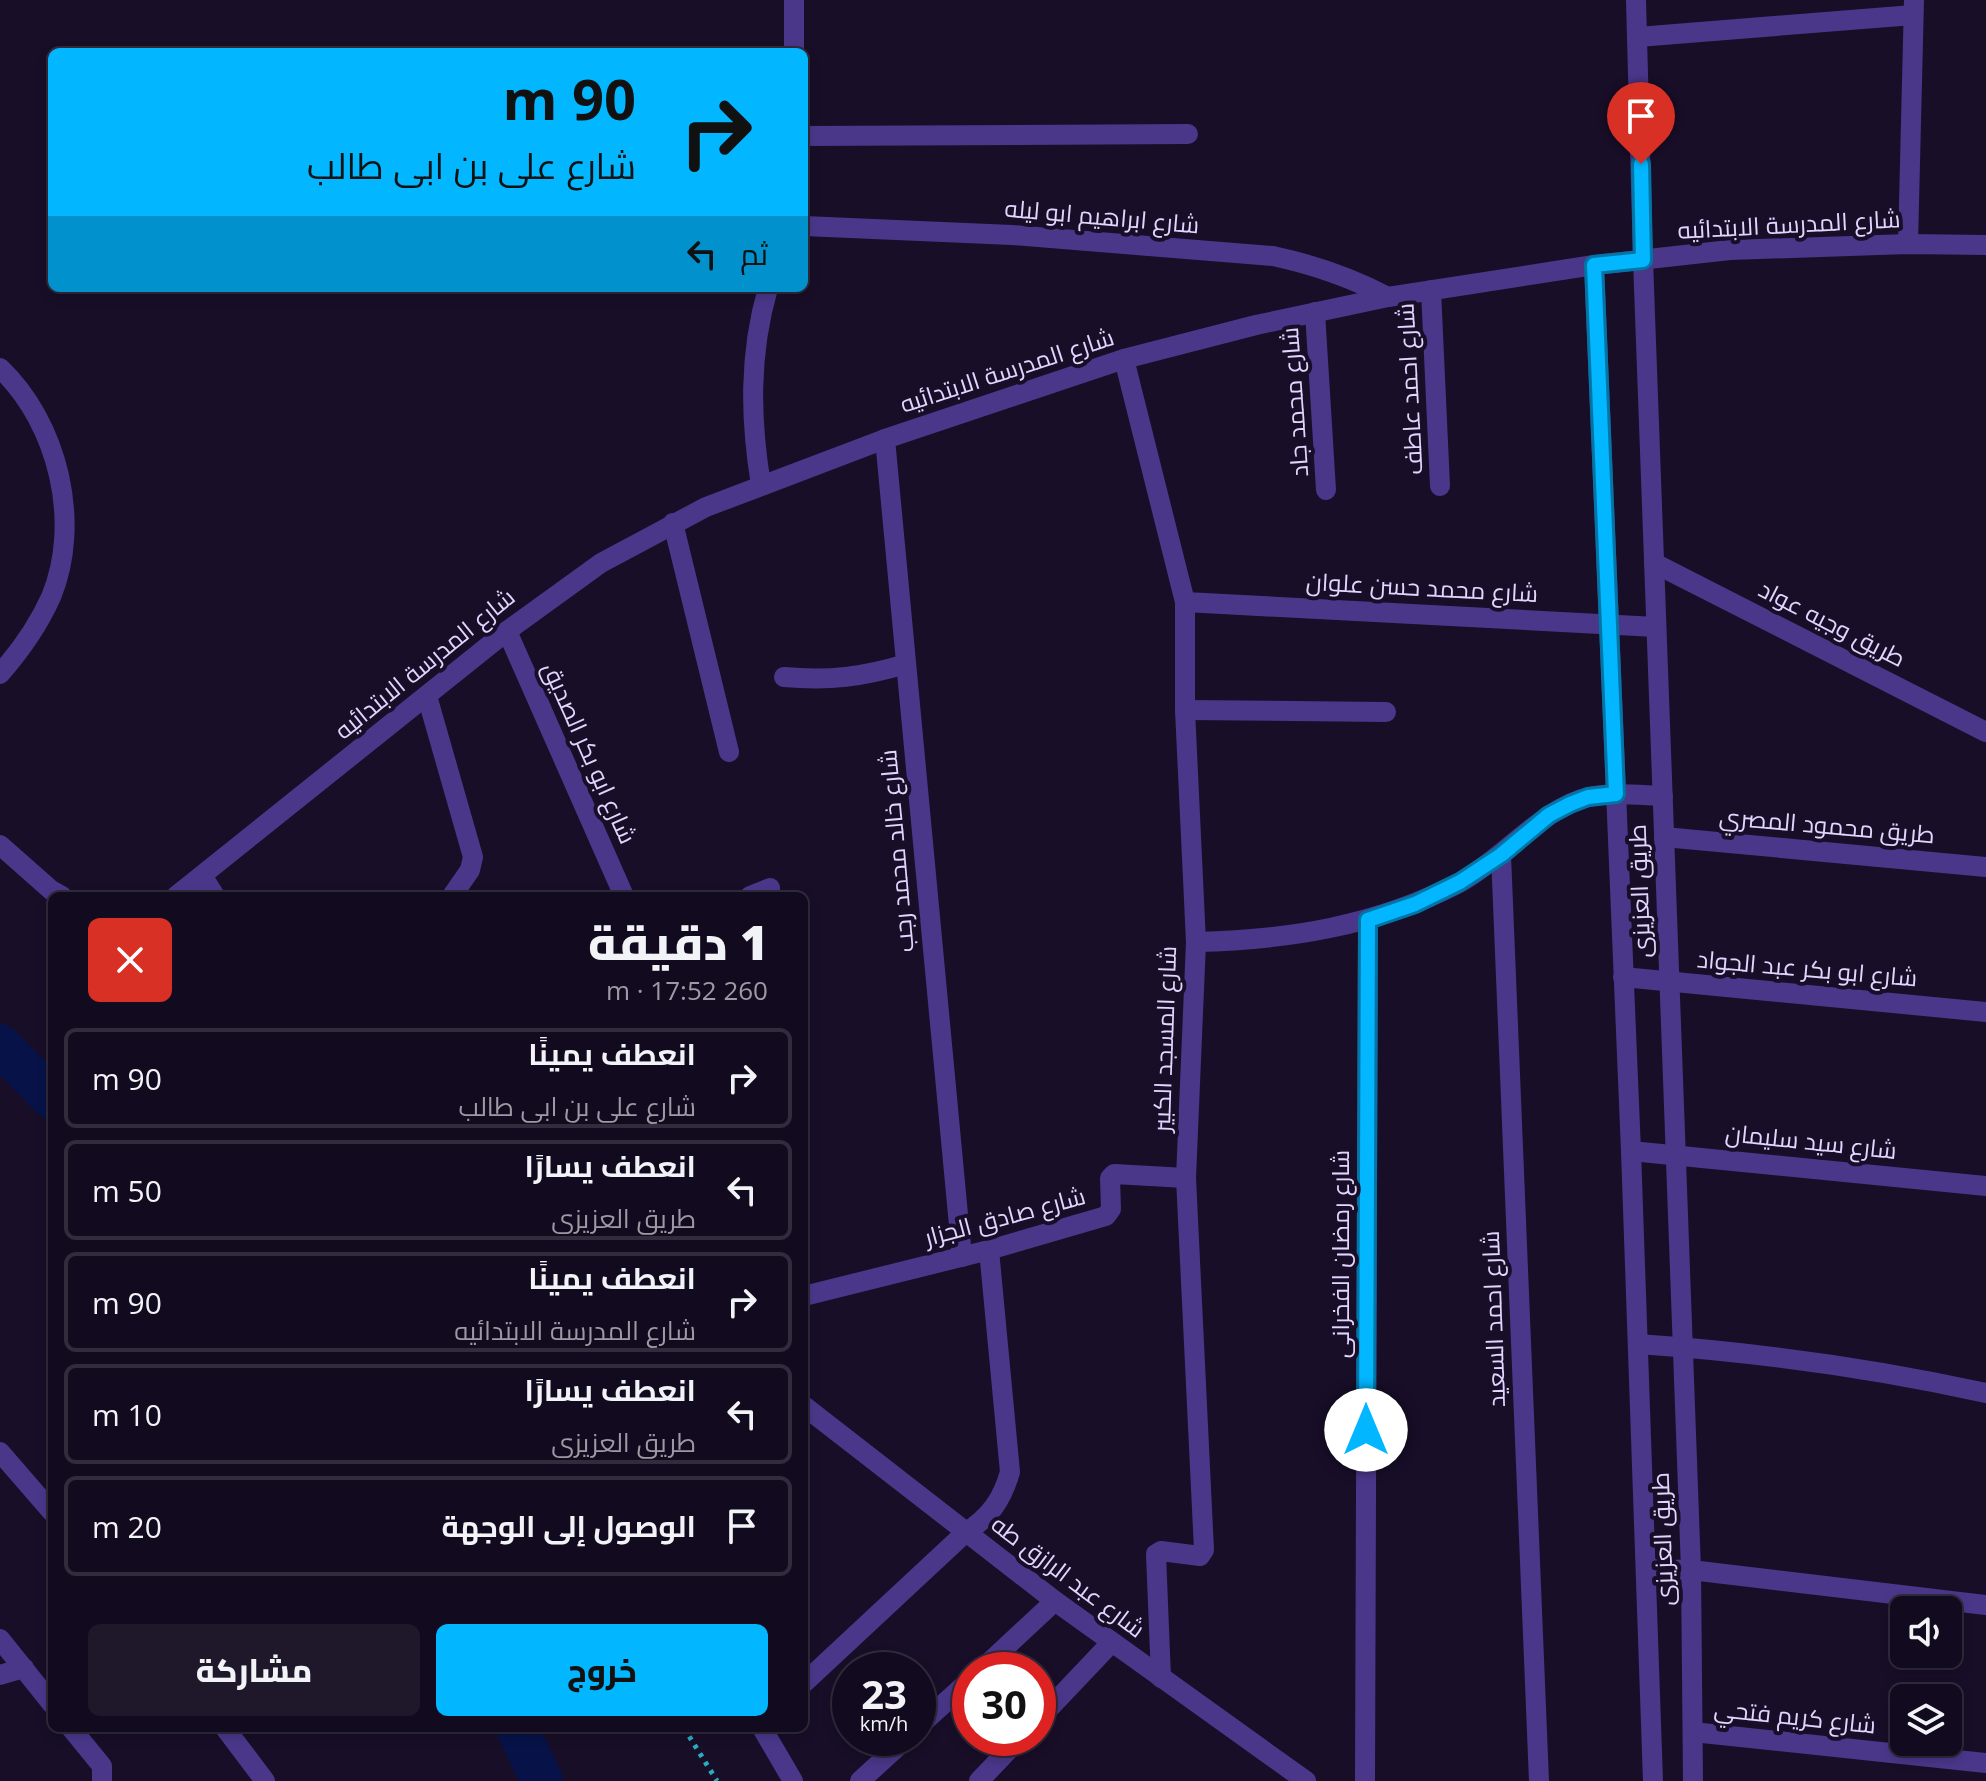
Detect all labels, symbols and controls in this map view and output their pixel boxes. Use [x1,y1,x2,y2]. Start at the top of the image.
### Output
text: 90 m [502,60,636,136]
icon: right [664,80,768,184]
pin [1607,82,1675,164]
icon: arrive [1619,94,1663,138]
text: شارع على بن ابى طالب [307,141,636,190]
street label: شارع ابراهيم ابو ليله [1003,191,1201,241]
street label: شارع المدرسة الابتدائيه [1677,201,1901,247]
icon: left [680,232,724,276]
text: ثم [740,233,768,274]
street label: شارع احمد عاطف [1388,302,1430,476]
street label: شارع المدرسة الابتدائيه [895,319,1118,421]
street label: شارع محمد جاد [1272,326,1316,478]
street label: شارع محمد حسن علوان [1305,564,1539,610]
street label: طريق وجيه عواد [1754,571,1912,674]
street label: شارع المدرسة الابتدائيه [327,580,522,747]
street label: شارع ابو بكر الصديق [535,656,645,849]
street label: شارع خالد محمد رجب [870,748,922,954]
street label: طريق محمود المصري [1718,799,1936,853]
street label: طريق العزيزى [1620,824,1657,958]
text: 1 دقيقة [588,909,768,974]
button: close [88,918,172,1002]
street label: شارع ابو بكر عبد الجواد [1695,941,1919,995]
street label: شارع المسجد الكبير [1144,945,1184,1135]
text: 260 m · 17:52 [606,972,768,1008]
text: انعطف يمينًا [528,1033,696,1074]
icon: right [720,1056,764,1100]
text: 90 m [92,1058,162,1099]
text: شارع على بن ابى طالب [458,1088,696,1124]
street label: شارع سيد سليمان [1724,1115,1899,1167]
text: انعطف يسارًا [525,1145,696,1186]
street label: شارع رمضان الفخرانى [1323,1150,1357,1358]
icon: left [720,1168,764,1212]
text: 50 m [92,1170,162,1211]
street label: شارع صادق الجزار [918,1178,1089,1254]
text: طريق العزيزى [551,1200,696,1236]
street label: شارع احمد السعيد [1473,1230,1513,1408]
text: انعطف يمينًا [528,1257,696,1298]
icon: right [720,1280,764,1324]
text: 90 m [92,1282,162,1323]
text: شارع المدرسة الابتدائيه [454,1312,696,1348]
text: انعطف يسارًا [525,1369,696,1410]
position arrow [1324,1388,1408,1472]
icon: left [720,1392,764,1436]
text: 10 m [92,1394,162,1435]
text: طريق العزيزى [551,1424,696,1460]
street label: طريق العزيزى [1643,1472,1680,1606]
icon: arrive [720,1504,764,1548]
text: الوصول إلى الوجهة [441,1505,696,1546]
text: 20 m [92,1506,162,1547]
street label: شارع عبد الرازق طه [985,1507,1153,1645]
map controls [1890,1596,1962,1756]
button: sound [1890,1596,1962,1668]
button: مشاركة [88,1624,420,1716]
button: خروج [436,1624,768,1716]
speed limit sign: 30 [952,1652,1056,1756]
text: 23 [861,1666,907,1721]
button: layers [1890,1684,1962,1756]
street label: شارع كريم فتحي [1712,1691,1878,1744]
text: km/h [860,1710,908,1737]

